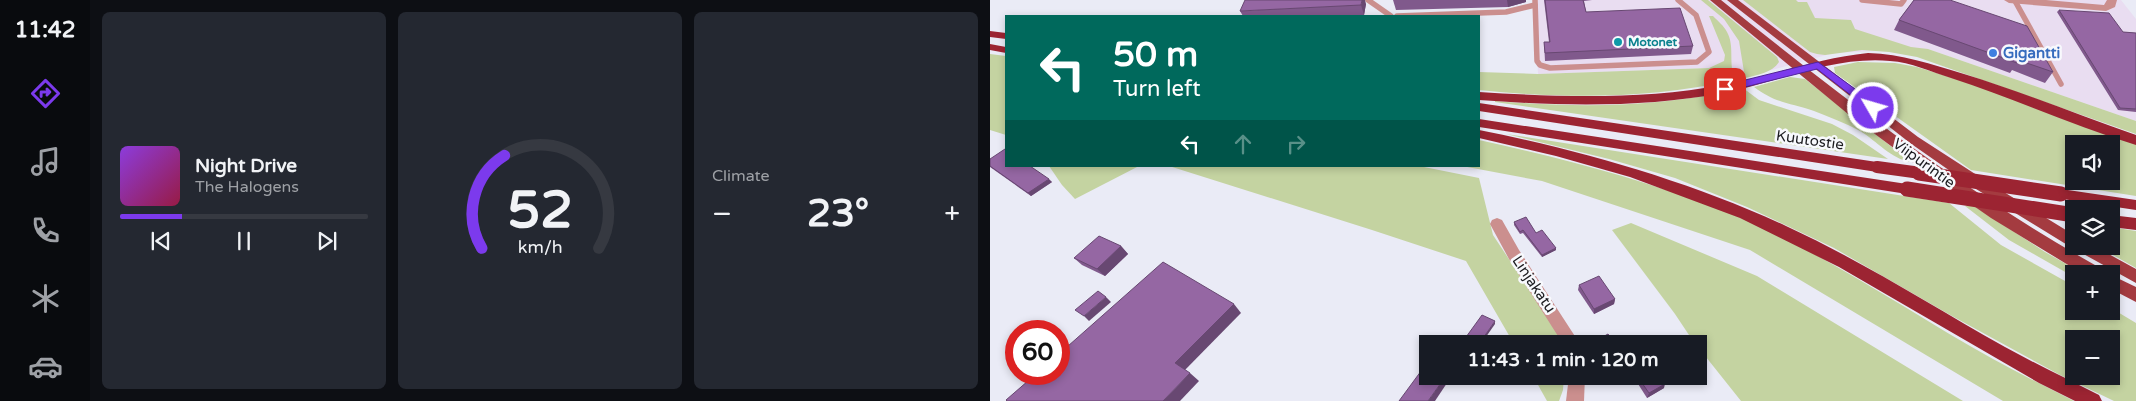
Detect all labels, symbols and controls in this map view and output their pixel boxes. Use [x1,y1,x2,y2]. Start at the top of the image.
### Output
text: 11:42 [15,17,75,43]
text: 50 m [1113,34,1198,76]
icon: left [1030,35,1095,100]
place label: Motonet [1628,35,1678,49]
marker: Motonet [1612,36,1624,48]
place label: Gigantti [2003,44,2060,63]
marker: Gigantti [1987,47,1999,59]
pin [1704,68,1746,110]
icon: arrive [1711,75,1739,103]
icon: directions [28,76,63,111]
text: Turn left [1113,76,1201,102]
position arrow [1846,81,1898,133]
street label: Kuutostie [1775,126,1845,154]
icon: left [1176,130,1204,158]
icon: ahead [1229,130,1257,158]
icon: right [1282,130,1310,158]
street label: Viipurintie [1889,134,1959,192]
map controls [2065,135,2120,385]
button: sound [2065,135,2120,190]
icon: music [28,144,63,179]
text: Night Drive [195,155,297,177]
text: Climate [712,166,770,186]
text: The Halogens [195,177,299,197]
text: 52 [507,179,573,242]
text: 23° [807,191,869,237]
text: − [712,197,732,231]
text: + [944,197,960,231]
button: layers [2065,200,2120,255]
icon: phone [28,213,63,248]
icon: previous [147,227,175,255]
icon: pause [230,227,258,255]
icon: next [313,227,341,255]
text: km/h [518,237,562,258]
street label: Linjakatu [1508,252,1560,316]
button: + [2065,265,2120,320]
icon: climate [28,281,63,316]
speed limit sign: 60 [1005,320,1070,385]
button: − [2065,330,2120,385]
icon: car [28,349,63,384]
text: 11:43 · 1 min · 120 m [1467,349,1659,371]

